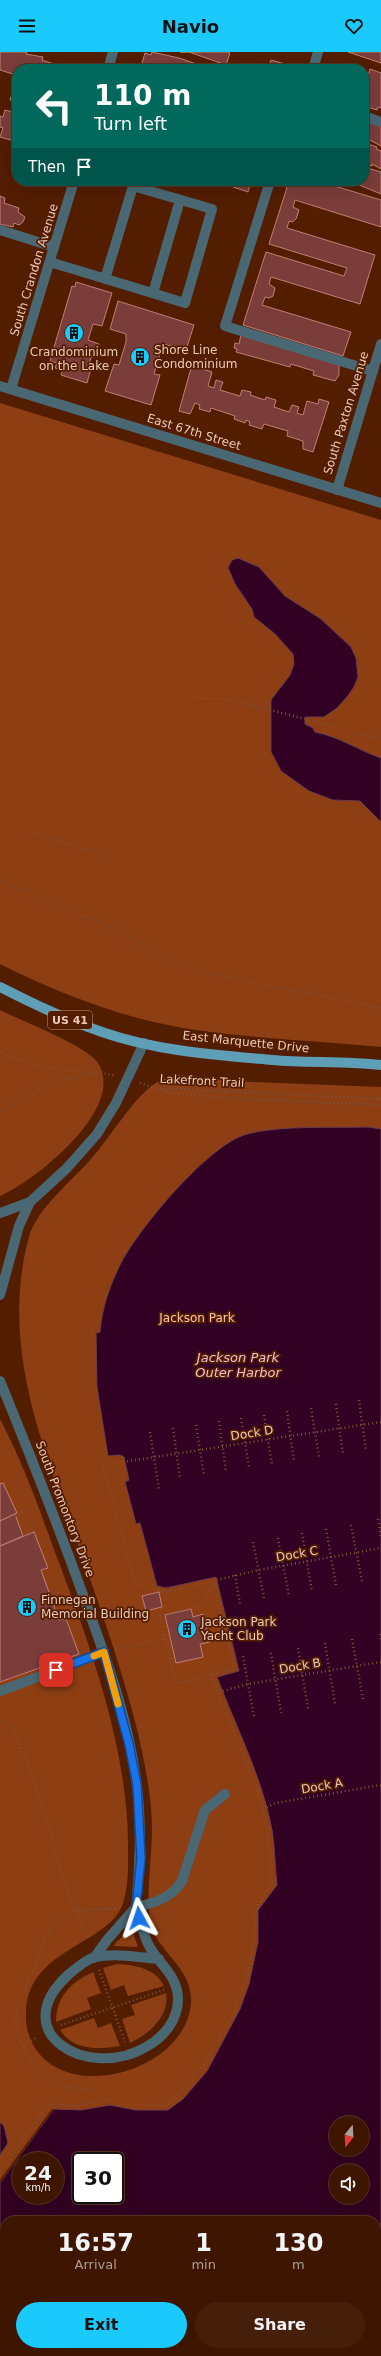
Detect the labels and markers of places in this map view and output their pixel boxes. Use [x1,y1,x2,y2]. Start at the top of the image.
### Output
building icon: Crandominium on the Lake [63,322,85,344]
place label: Shore Line Condominium [154,343,238,371]
place label: Crandominium on the Lake [30,345,118,373]
building icon: Shore Line Condominium [129,346,151,368]
place label: Finnegan Memorial Building [41,1593,149,1621]
building icon: Finnegan Memorial Building [16,1596,38,1618]
place label: Jackson Park Yacht Club [200,1615,276,1643]
building icon: Jackson Park Yacht Club [176,1618,198,1640]
pin [39,1653,73,1687]

